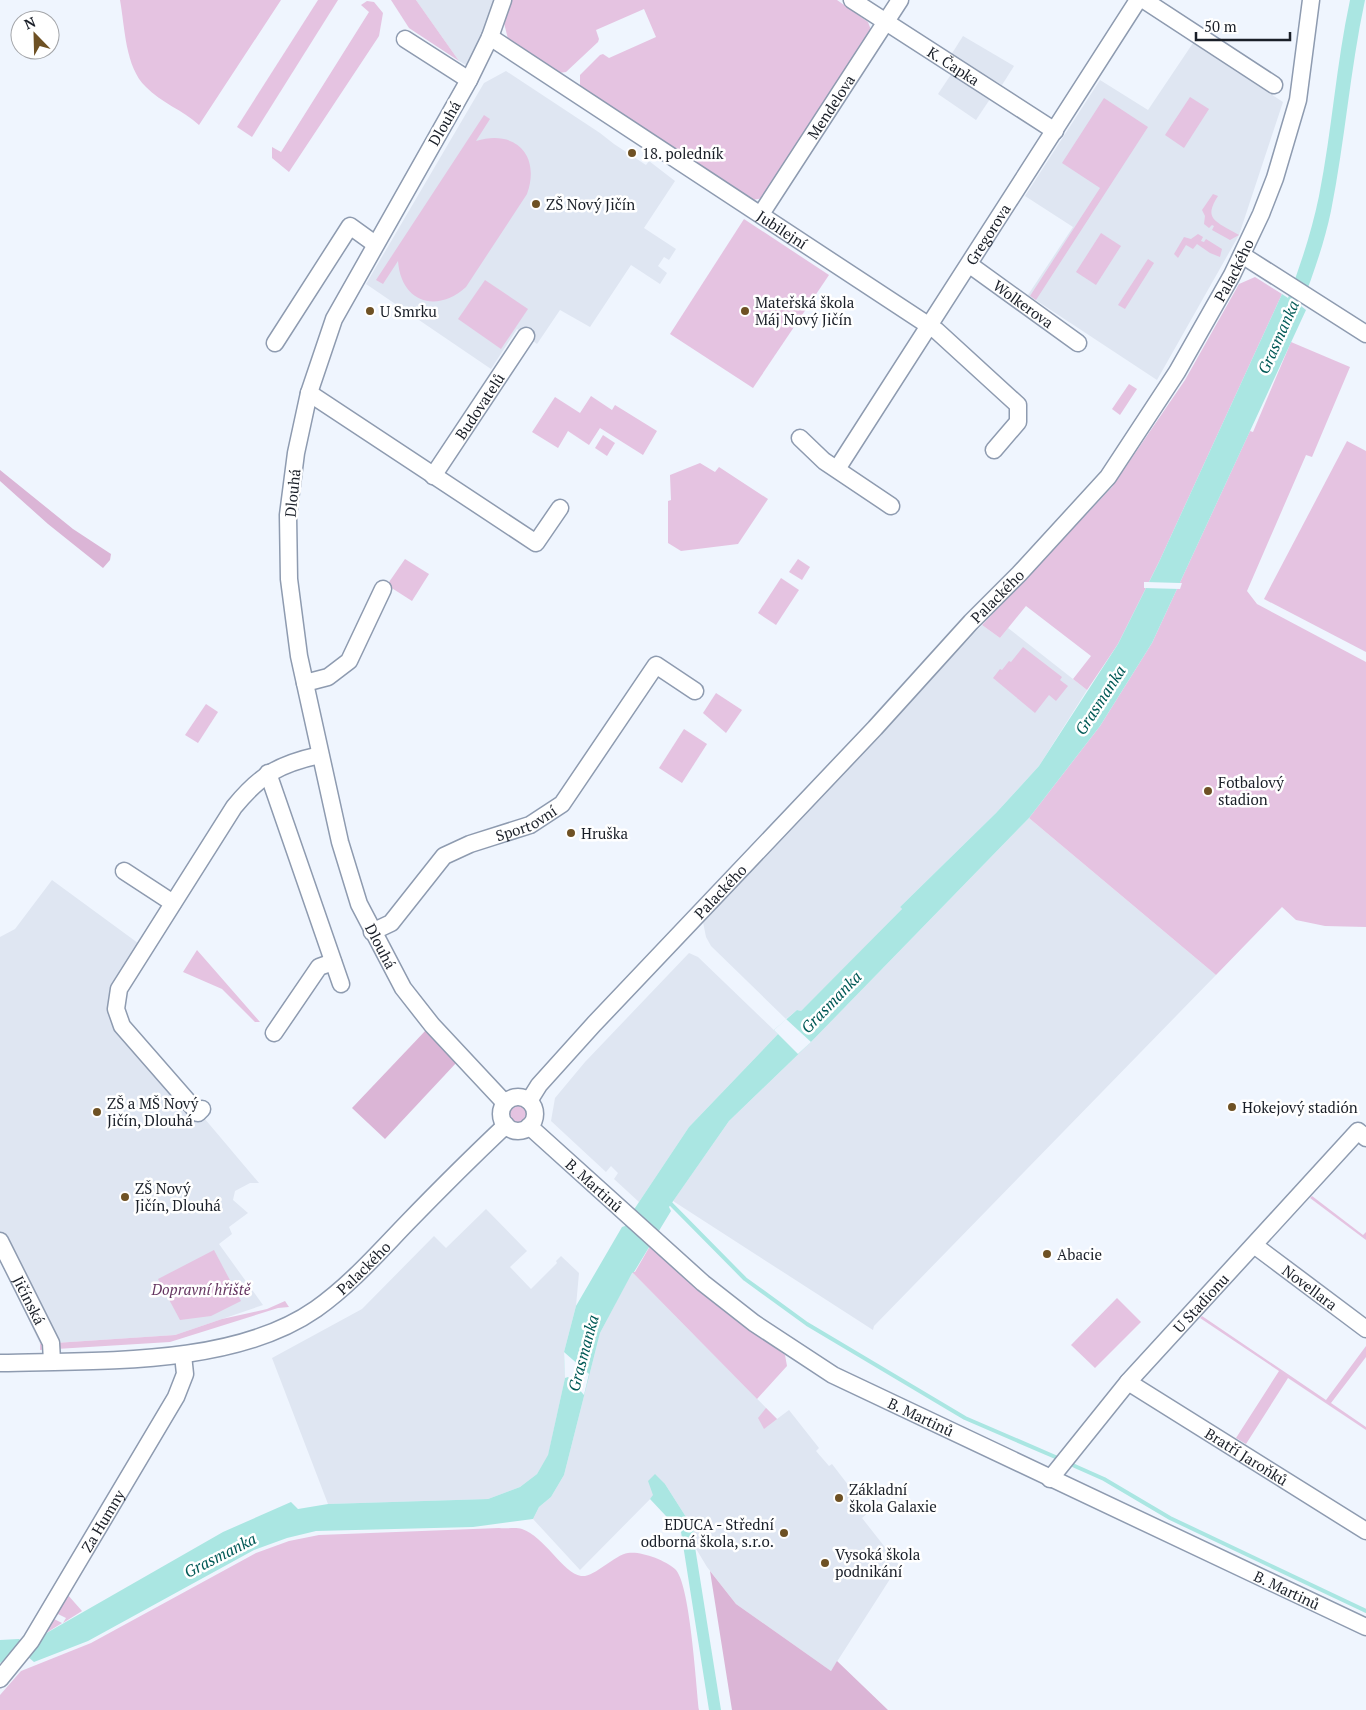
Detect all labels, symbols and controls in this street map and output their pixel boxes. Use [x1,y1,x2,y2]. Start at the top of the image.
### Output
north arrow [10,10,60,60]
scale bar [1196,10,1290,42]
text: N [21,12,39,33]
text: 50 m [1204,16,1237,36]
street label: K. Čapka [924,41,984,90]
street label: Mendelova [802,70,859,143]
street label: Dlouhá [423,97,465,149]
place label: 18. poledník [642,143,724,163]
marker: 18. poledník [626,147,638,159]
place label: ZŠ Nový Jičín [546,194,635,214]
marker: ZŠ Nový Jičín [530,198,542,210]
street label: Gregorova [961,199,1015,269]
street label: Jubilejní [753,206,812,253]
street label: Palackého [1209,235,1258,305]
street label: Wolkerova [989,275,1058,332]
place label: Mateřská škola Máj Nový Jičín [755,292,855,329]
water label: Grasmanka [1252,297,1304,377]
place label: U Smrku [380,301,437,321]
marker: U Smrku [364,305,376,317]
marker: Mateřská škola Máj Nový Jičín [739,305,751,317]
street label: Budovatelů [450,369,509,443]
street label: Dlouhá [280,467,305,518]
street label: Palackého [966,565,1028,627]
water label: Grasmanka [1069,661,1131,739]
place label: Fotbalový stadion [1218,772,1284,809]
marker: Fotbalový stadion [1202,785,1214,797]
street label: Sportovní [493,800,561,845]
place label: Hruška [581,823,629,843]
marker: Hruška [565,827,577,839]
street label: Palackého [689,860,751,923]
street label: Dlouhá [361,920,401,973]
water label: Grasmanka [796,966,866,1038]
place label: ZŠ a MŠ Nový Jičín, Dlouhá [107,1093,199,1130]
place label: Hokejový stadión [1242,1097,1358,1117]
marker: Hokejový stadión [1226,1101,1238,1113]
marker: ZŠ a MŠ Nový Jičín, Dlouhá [91,1106,103,1118]
street label: B. Martinů [561,1154,627,1216]
place label: ZŠ Nový Jičín, Dlouhá [135,1178,221,1215]
marker: ZŠ Nový Jičín, Dlouhá [119,1191,131,1203]
street label: Palackého [332,1237,395,1299]
place label: Abacie [1057,1244,1102,1264]
marker: Abacie [1041,1248,1053,1260]
street label: Novellara [1278,1260,1342,1314]
street label: U Stadionu [1168,1269,1233,1337]
street label: Jičínská [9,1272,50,1328]
park label: Dopravní hřiště [150,1279,252,1299]
water label: Grasmanka [562,1312,604,1394]
street label: B. Martinů [885,1392,957,1441]
street label: Bratří Jaroňků [1201,1423,1292,1490]
place label: Základní škola Galaxie [849,1479,937,1516]
street label: Za Humny [76,1485,129,1556]
marker: Základní škola Galaxie [833,1492,845,1504]
place label: EDUCA - Střední odborná škola, s.r.o. [641,1514,774,1551]
water label: Grasmanka [180,1527,260,1583]
marker: EDUCA - Střední odborná škola, s.r.o. [778,1527,790,1539]
place label: Vysoká škola podnikání [835,1544,921,1581]
marker: Vysoká škola podnikání [819,1557,831,1569]
street label: B. Martinů [1251,1566,1324,1614]

